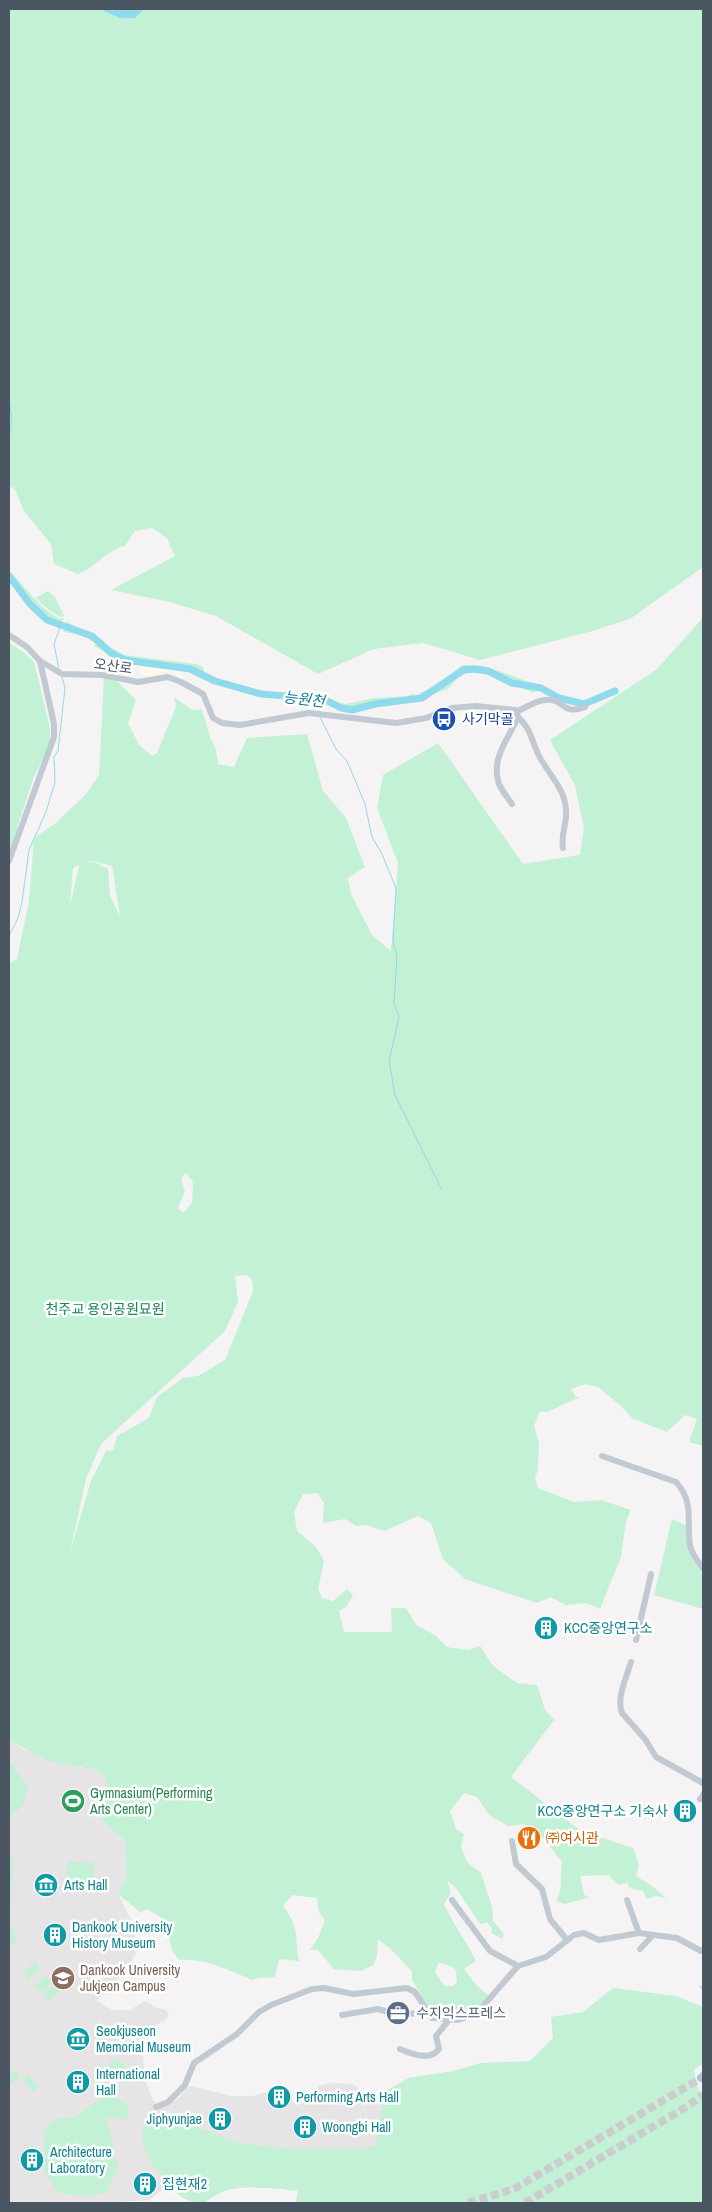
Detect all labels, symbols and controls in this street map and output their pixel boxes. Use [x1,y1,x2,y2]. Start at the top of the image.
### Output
street label: 오산로 [93,654,134,678]
water label: 능원천 [282,686,328,712]
bus stop icon: 사기막골 [431,706,457,732]
place label: 사기막골 [462,710,514,728]
park label: 천주교 용인공원묘원 [45,1300,165,1318]
building icon: KCC중앙연구소 [533,1615,559,1641]
place label: KCC중앙연구소 [564,1619,653,1637]
place label: Gymnasium(Performing Arts Center) [89,1784,213,1818]
sports icon: Gymnasium(Performing Arts Center) [60,1788,86,1814]
building icon: KCC중앙연구소 기숙사 [672,1798,698,1824]
place label: KCC중앙연구소 기숙사 [538,1802,668,1820]
restaurant icon: ㈜여시관 [516,1825,542,1851]
place label: ㈜여시관 [546,1829,599,1847]
museum icon: Arts Hall [33,1872,59,1898]
place label: Arts Hall [63,1876,107,1894]
place label: Dankook University History Museum [72,1918,172,1952]
building icon: Dankook University History Museum [42,1922,68,1948]
place label: Dankook University Jukjeon Campus [80,1961,180,1995]
school or university icon: Dankook University Jukjeon Campus [50,1965,76,1991]
office icon: 수지익스프레스 [385,2000,411,2026]
place label: 수지익스프레스 [416,2004,506,2022]
place label: Seokjuseon Memorial Museum [96,2022,191,2056]
museum icon: Seokjuseon Memorial Museum [65,2026,91,2052]
place label: International Hall [96,2065,160,2099]
building icon: International Hall [65,2069,91,2095]
building icon: Performing Arts Hall [266,2084,292,2110]
place label: Performing Arts Hall [296,2088,399,2106]
building icon: Jiphyunjae [207,2106,233,2132]
place label: Jiphyunjae [146,2110,202,2128]
building icon: Woongbi Hall [292,2114,318,2140]
place label: Woongbi Hall [322,2118,391,2136]
place label: Architecture Laboratory [49,2143,112,2177]
building icon: Architecture Laboratory [19,2147,45,2173]
building icon: 집현재2 [132,2171,158,2197]
place label: 집현재2 [162,2175,207,2193]

